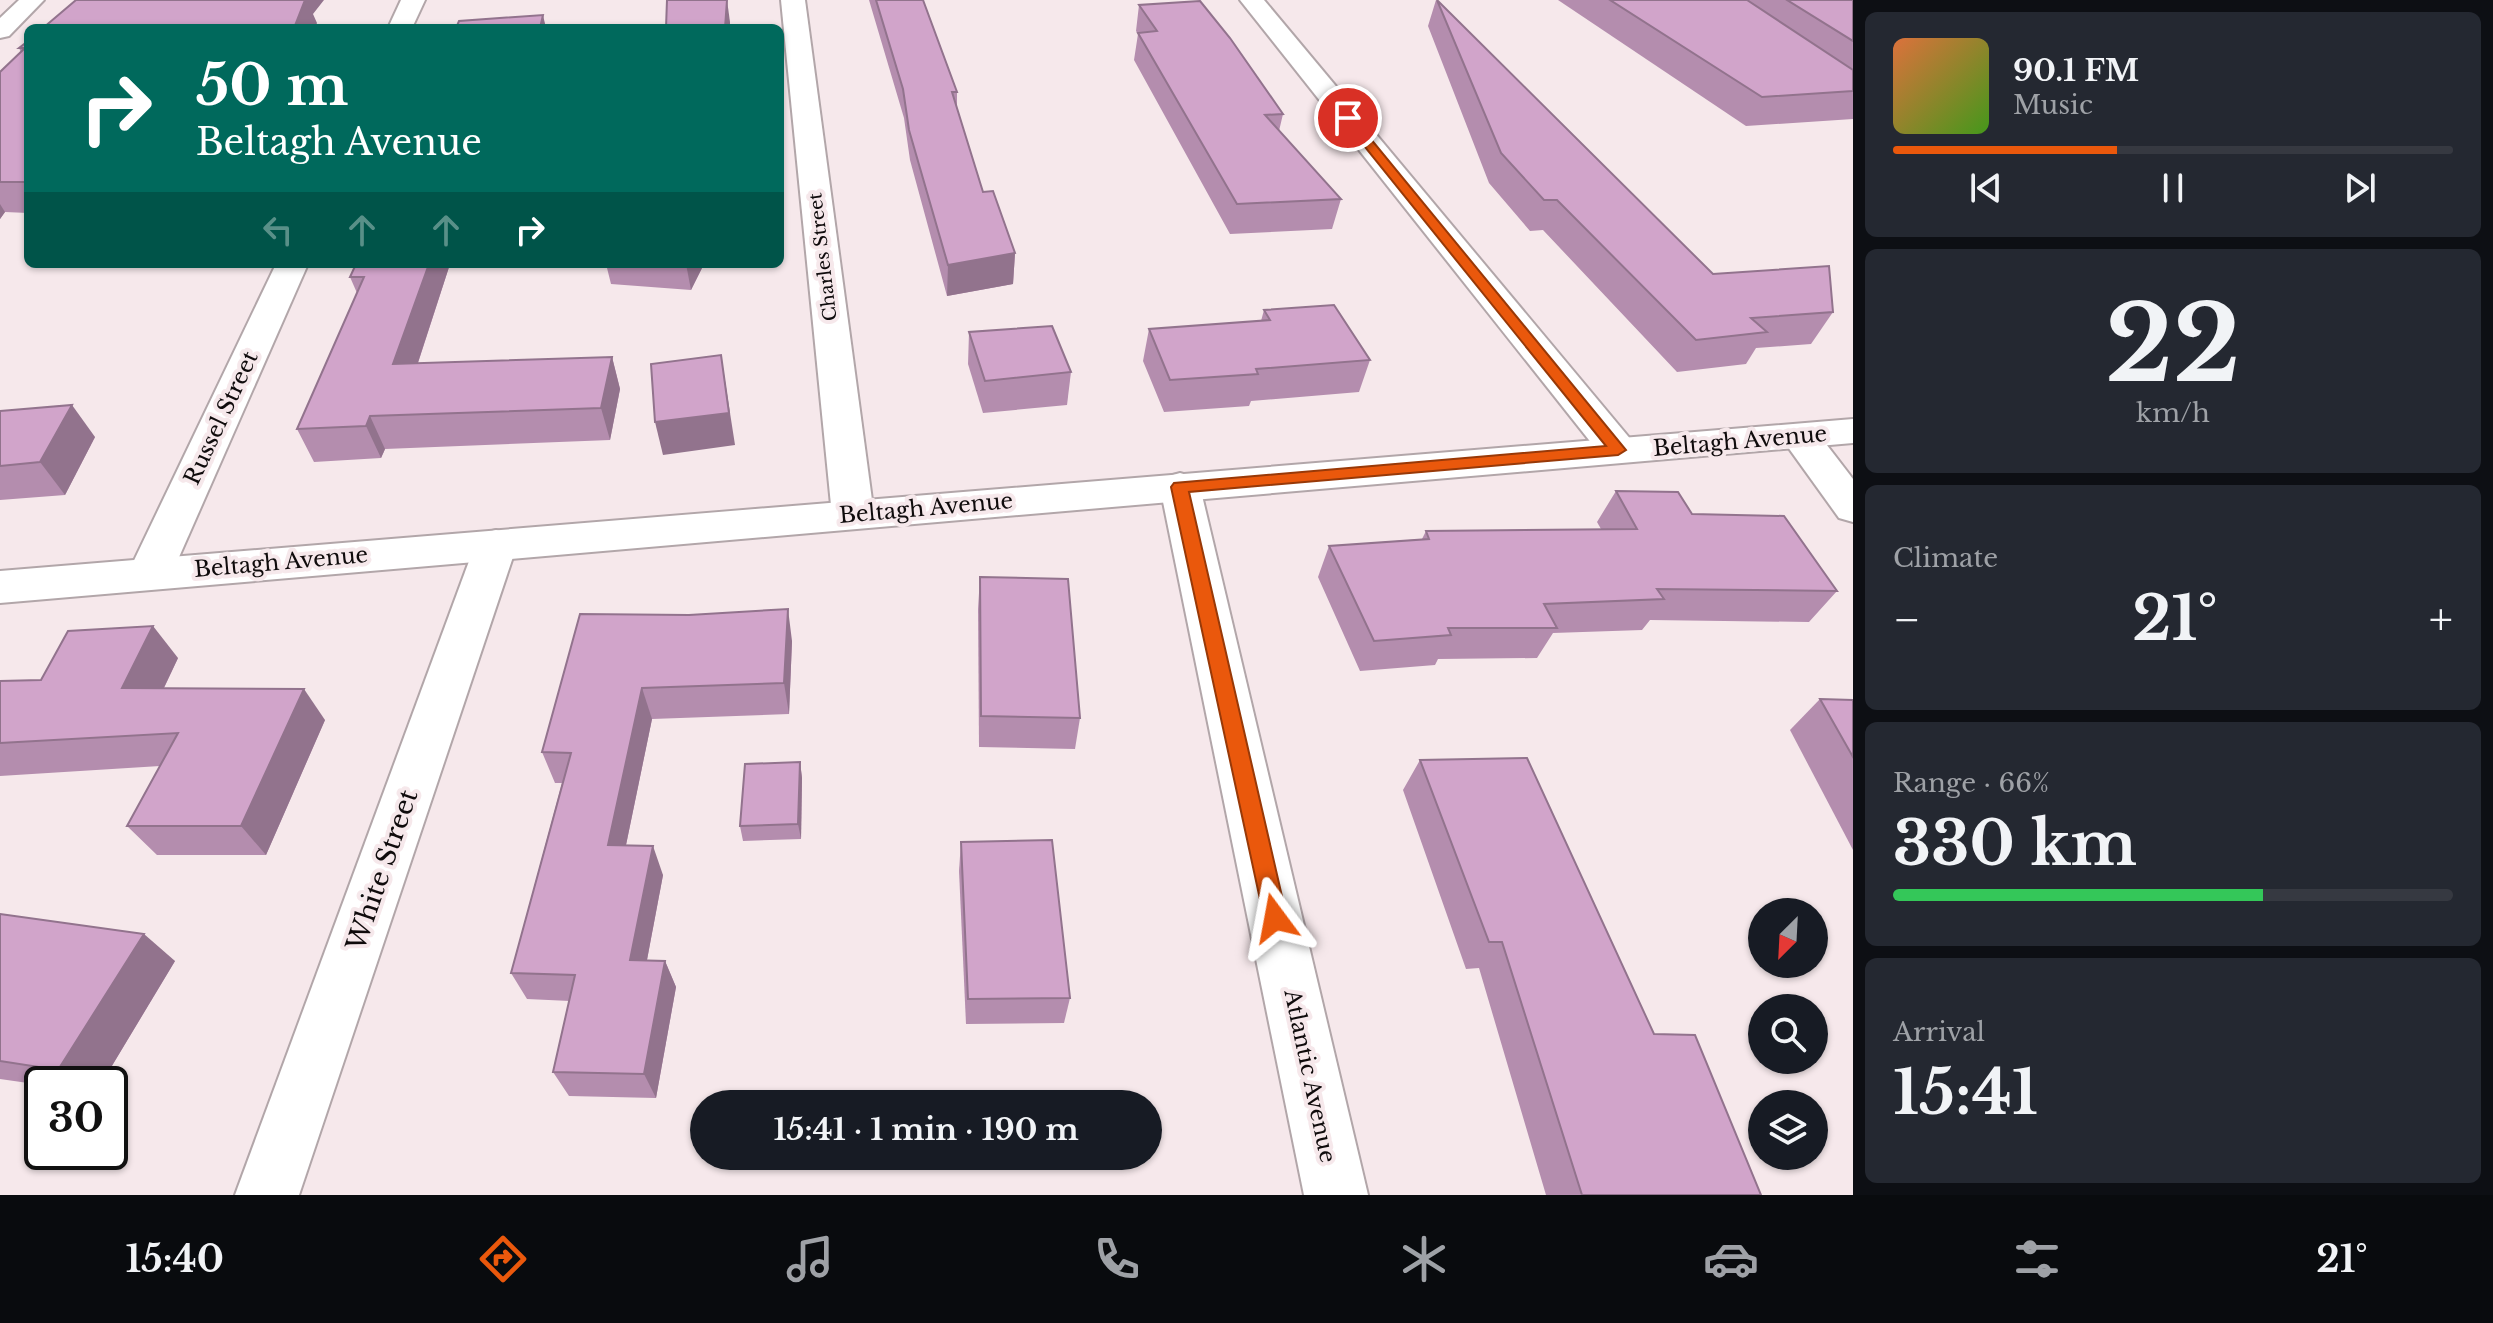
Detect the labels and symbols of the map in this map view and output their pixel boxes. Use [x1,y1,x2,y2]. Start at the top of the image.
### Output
pin [1314,84,1382,152]
street label: Charles Street [804,191,842,322]
street label: Russel Street [178,346,264,489]
street label: Beltagh Avenue [1652,420,1828,462]
street label: Beltagh Avenue [838,487,1014,529]
street label: Beltagh Avenue [193,541,369,583]
street label: White Street [339,785,425,956]
position arrow [1233,876,1317,960]
north arrow [1748,898,1828,978]
street label: Atlantic Avenue [1278,986,1342,1165]
speed limit sign: 30 [24,1066,128,1170]

